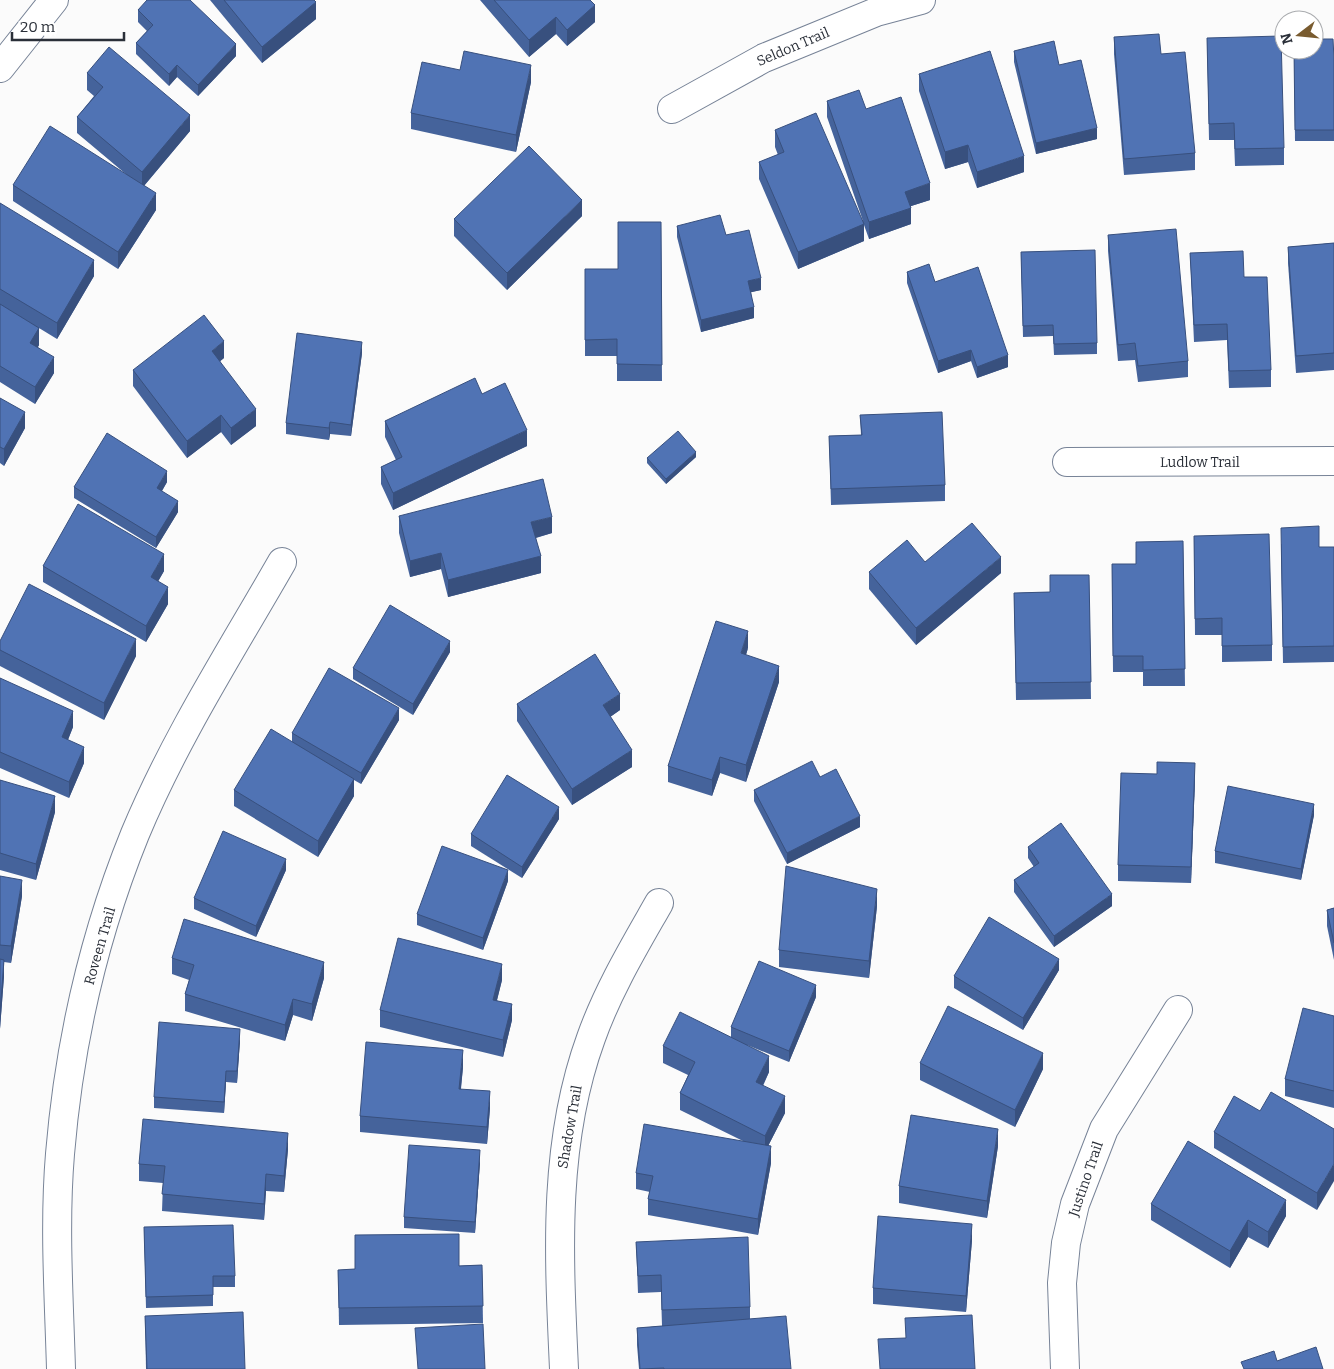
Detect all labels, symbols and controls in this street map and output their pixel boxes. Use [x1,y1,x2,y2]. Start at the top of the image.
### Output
scale bar [12,10,125,42]
north arrow [1274,10,1324,60]
text: 20 m [20,18,56,36]
street label: Seldon Trail [754,24,832,70]
text: N [1277,31,1297,46]
street label: Ludlow Trail [1160,454,1240,471]
street label: Roveen Trail [81,905,119,987]
street label: Shadow Trail [554,1084,586,1170]
street label: Justino Trail [1065,1139,1107,1220]

